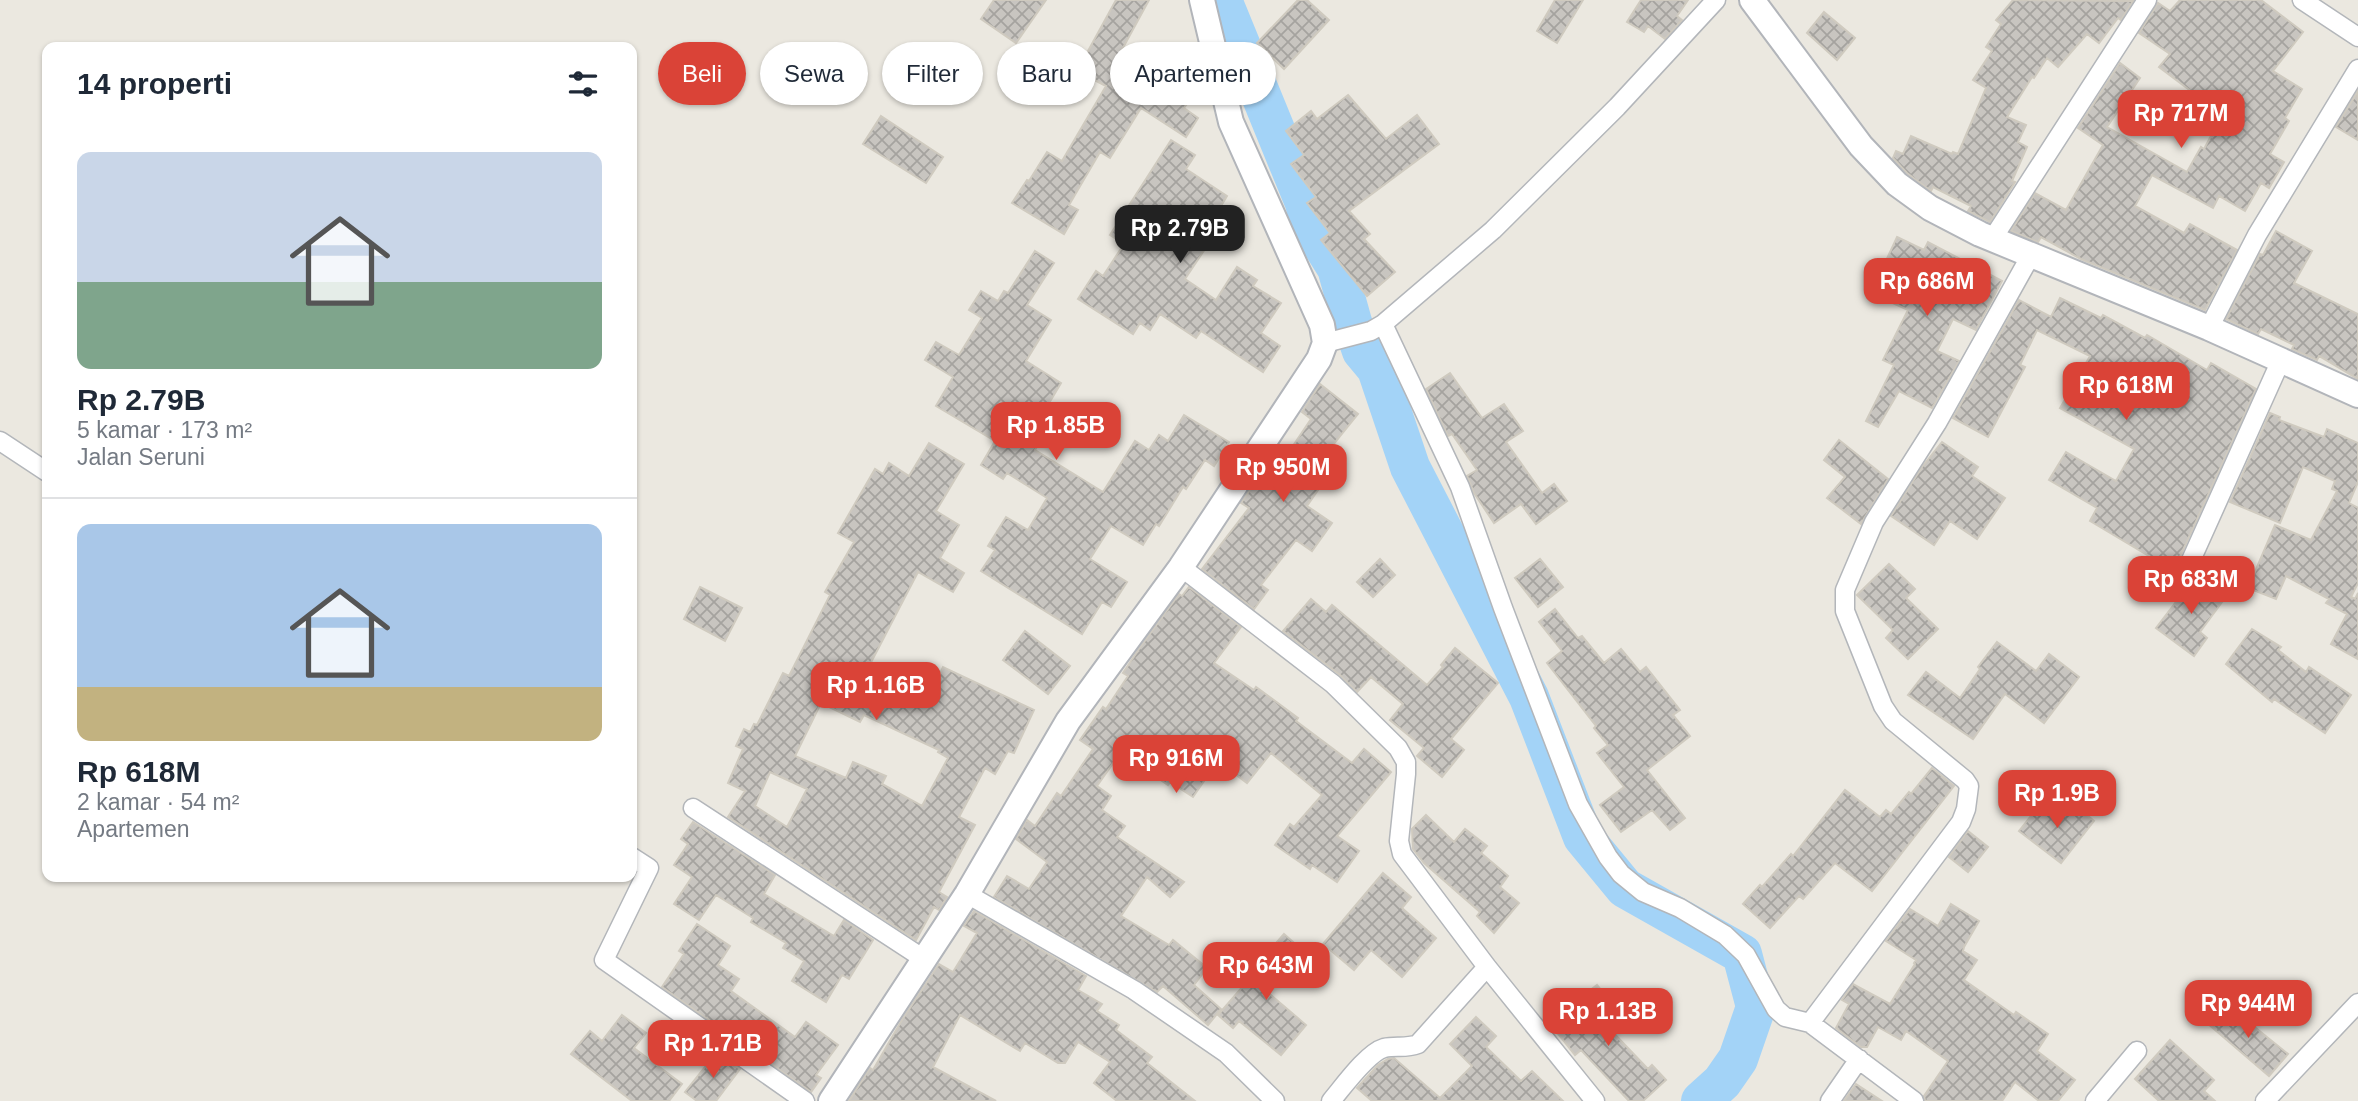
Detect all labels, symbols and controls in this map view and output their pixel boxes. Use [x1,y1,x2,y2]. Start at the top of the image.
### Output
chip: Beli [658,42,746,105]
chip: Sewa [760,42,868,105]
chip: Filter [882,42,983,105]
chip: Baru [997,42,1096,105]
chip: Apartemen [1110,42,1276,105]
icon: filters [564,65,602,103]
text: 14 properti [77,67,232,100]
pin: Rp 717M [2116,90,2246,150]
text: Rp 717M [2134,100,2228,126]
icon: home [277,198,403,324]
pin: Rp 2.79B [1108,205,1252,265]
text: Rp 2.79B [1131,215,1229,241]
pin: Rp 686M [1862,258,1992,318]
text: Rp 686M [1880,268,1974,294]
pin: Rp 618M [2061,362,2191,422]
text: Rp 618M [2079,372,2173,398]
text: Rp 2.79B [77,383,205,416]
pin: Rp 1.85B [984,402,1128,462]
text: Rp 1.85B [1007,412,1105,438]
text: 5 kamar · 173 m² [77,417,252,443]
text: Jalan Seruni [77,444,205,470]
pin: Rp 950M [1218,444,1348,504]
text: Rp 950M [1236,454,1330,480]
pin: Rp 683M [2126,556,2256,616]
text: Rp 683M [2144,566,2238,592]
icon: home [277,570,403,696]
pin: Rp 1.16B [804,662,948,722]
text: Rp 1.16B [827,672,925,698]
pin: Rp 916M [1111,736,1241,795]
text: Rp 916M [1129,745,1223,771]
text: Rp 618M [77,755,200,788]
pin: Rp 1.9B [1992,770,2122,830]
text: Rp 1.9B [2014,780,2100,806]
text: 2 kamar · 54 m² [77,789,239,815]
text: Apartemen [77,816,190,842]
pin: Rp 643M [1201,942,1331,1002]
text: Rp 643M [1219,952,1313,978]
pin: Rp 944M [2183,981,2313,1040]
pin: Rp 1.13B [1536,988,1680,1048]
text: Rp 944M [2201,990,2295,1016]
text: Rp 1.13B [1559,998,1657,1024]
pin: Rp 1.71B [641,1020,785,1080]
text: Rp 1.71B [664,1030,762,1056]

